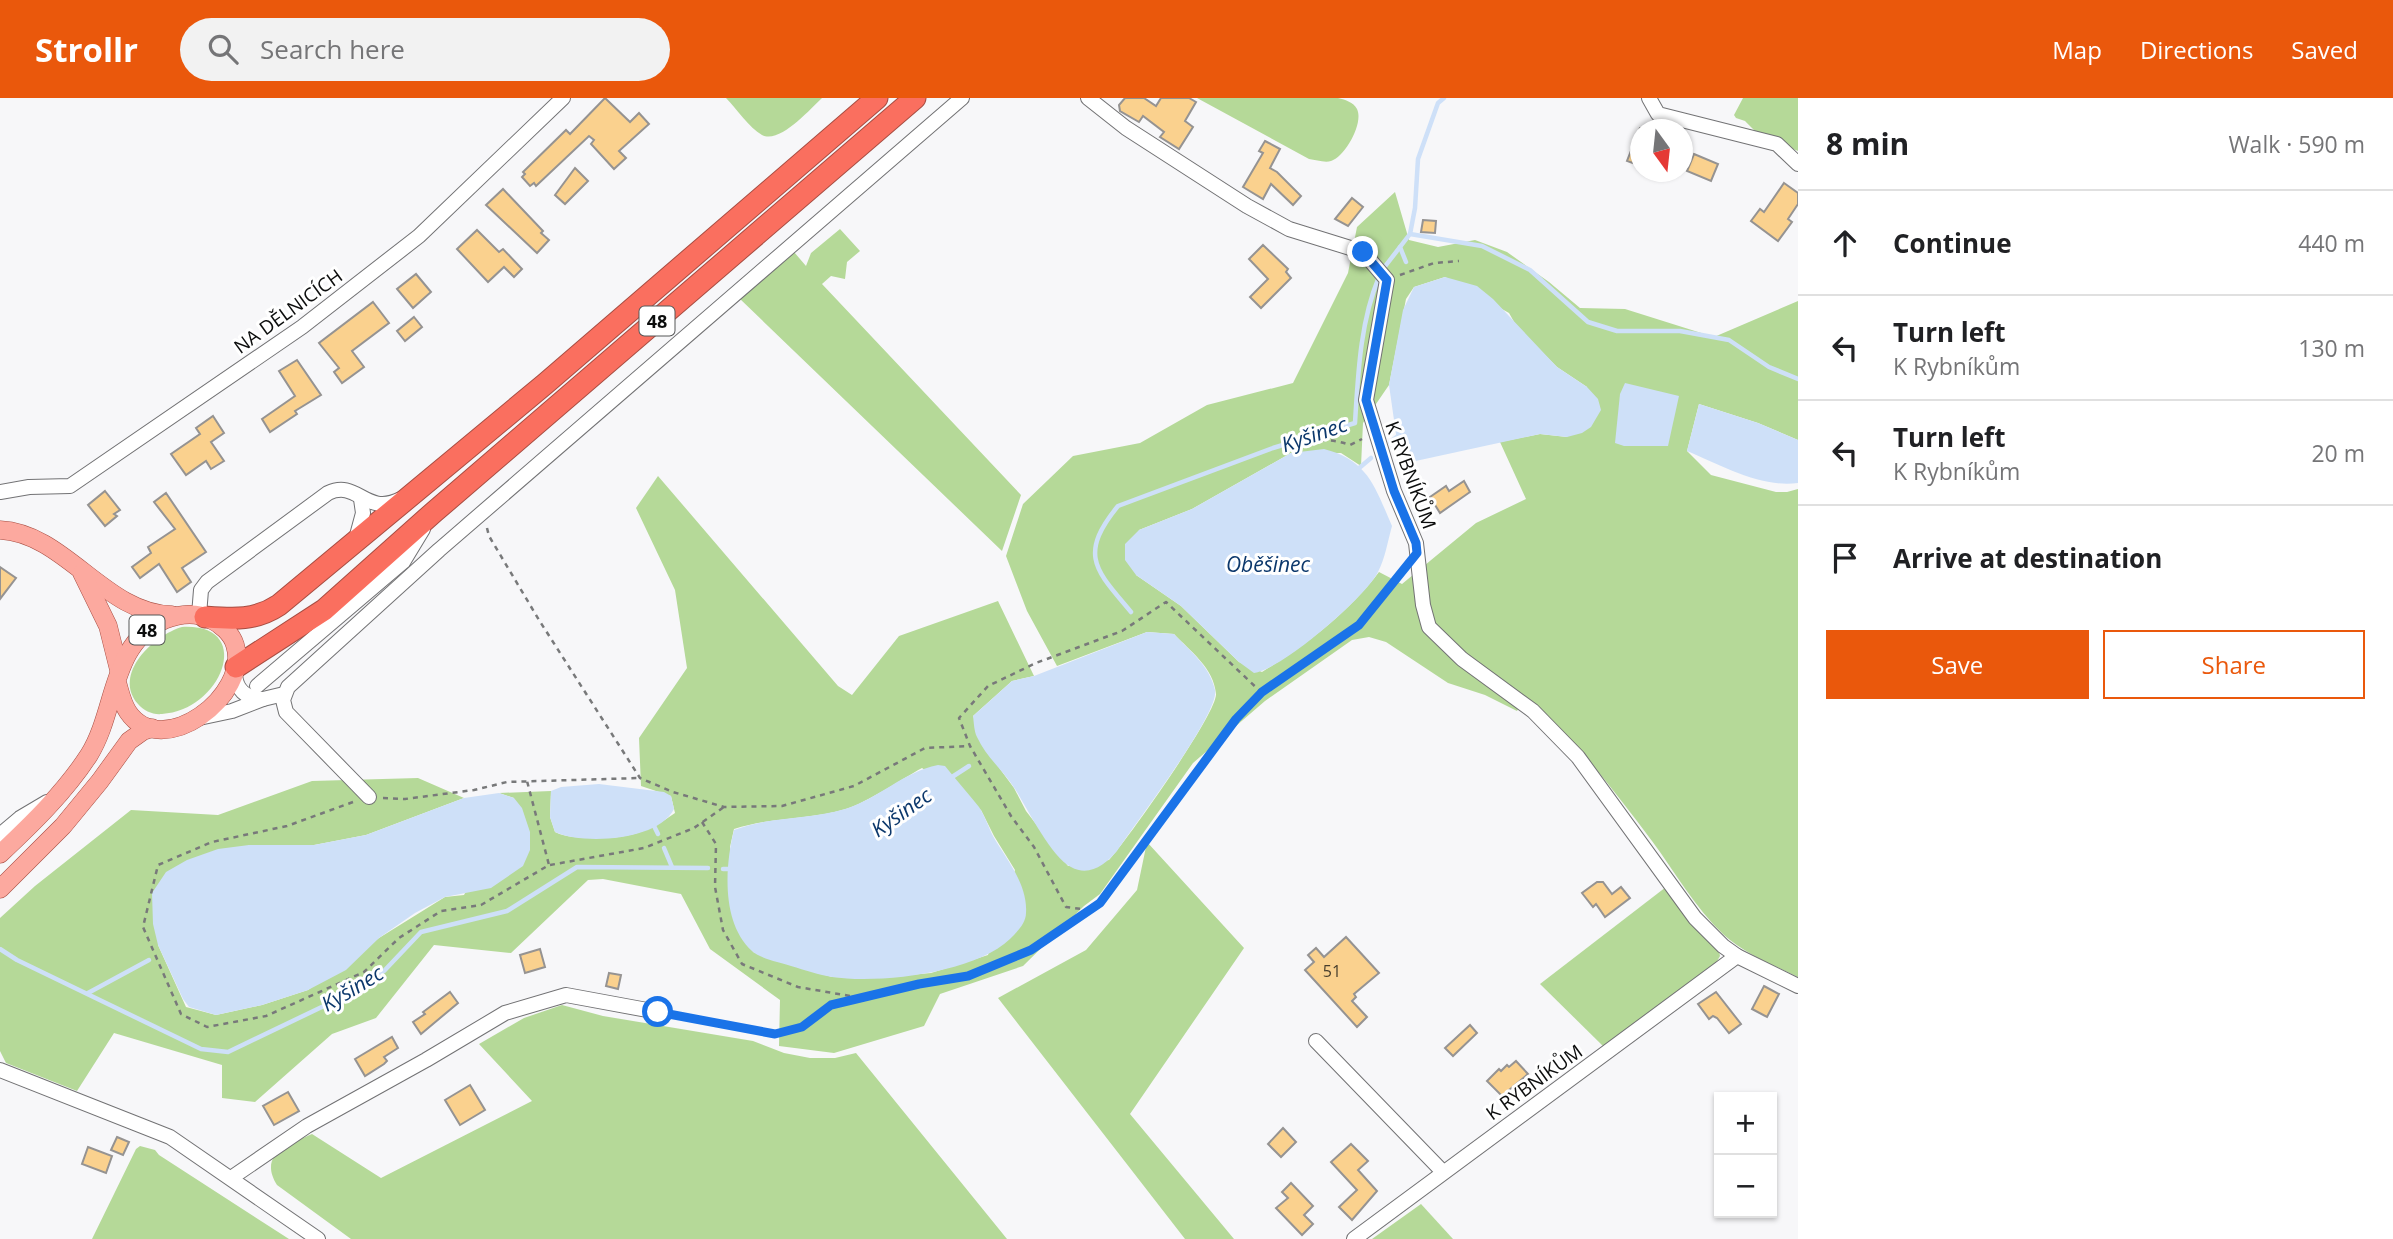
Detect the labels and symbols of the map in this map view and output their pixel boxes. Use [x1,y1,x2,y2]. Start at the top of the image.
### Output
north arrow [1630,119,1693,182]
route end [1347,236,1378,267]
street label: NA DĚLNICÍCH [228,263,348,359]
road number: 48 [640,306,674,336]
water label: Kyšinec [1277,410,1351,458]
street label: K RYBNÍKŮM [1379,417,1443,533]
water label: Oběšinec [1226,550,1311,578]
road number: 48 [130,616,164,644]
water label: Kyšinec [865,781,937,843]
water label: Kyšinec [316,958,389,1017]
house number: 51 [1323,960,1341,982]
route start [642,996,673,1027]
street label: K RYBNÍKŮM [1480,1038,1588,1126]

